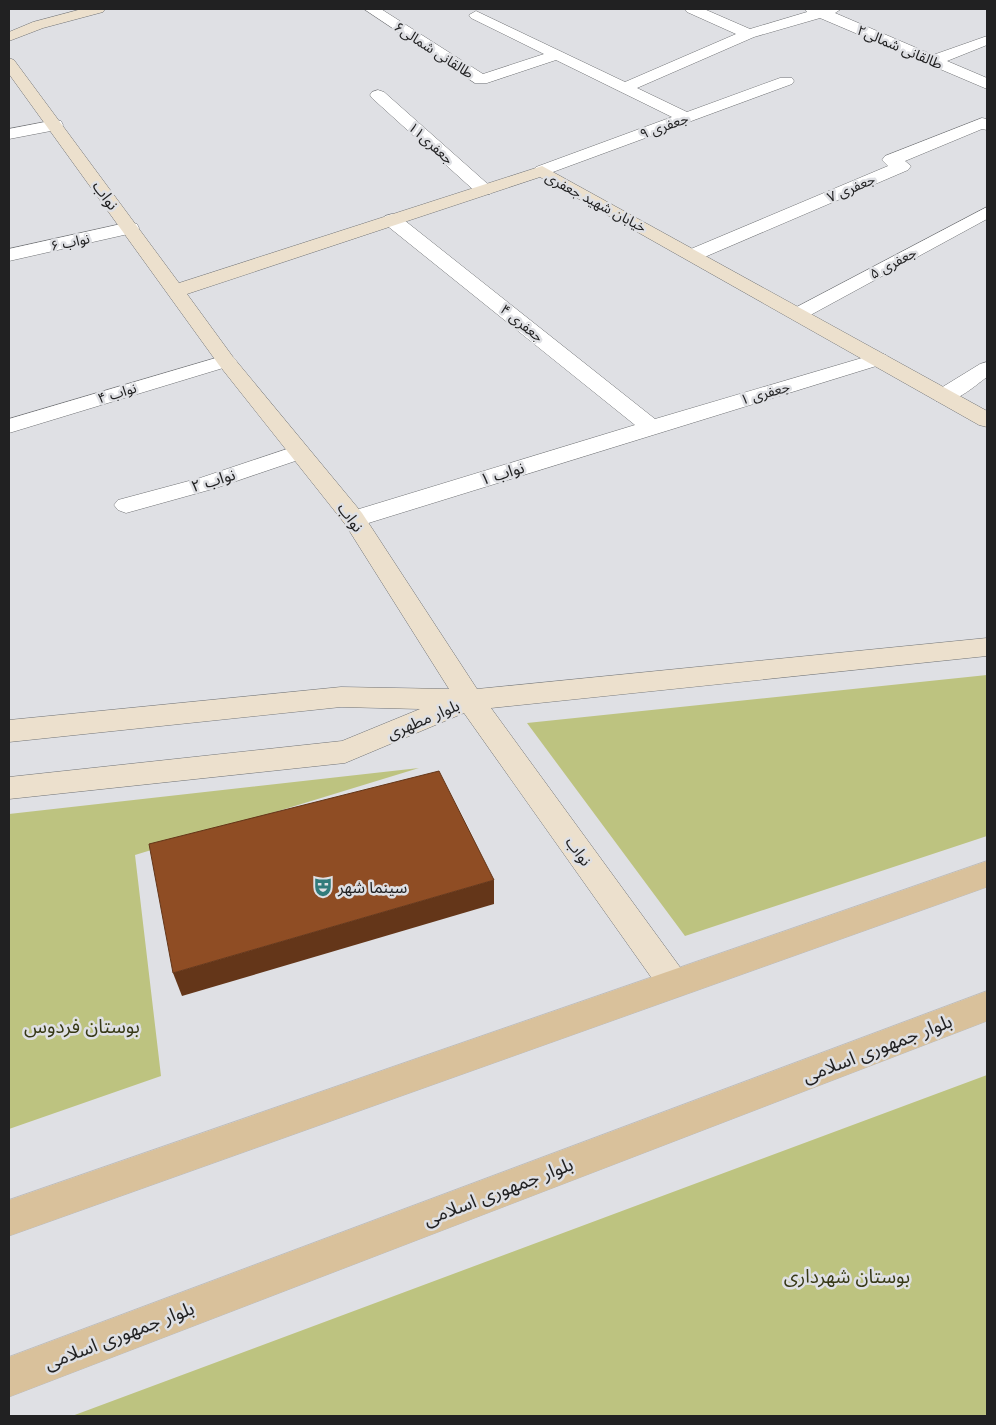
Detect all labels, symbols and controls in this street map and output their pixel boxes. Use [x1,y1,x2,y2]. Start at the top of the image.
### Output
street label: طالقانی شمالی۶ [391,18,477,82]
street label: طالقانی شمالی۲ [855,21,945,73]
street label: جعفری ۹ [637,109,691,143]
street label: جعفری۱۱ [405,118,457,168]
street label: خیابان شهید جعفری [542,168,650,236]
street label: جعفری ۷ [824,170,878,206]
street label: نواب [89,176,123,214]
street label: نواب ۶ [49,229,91,255]
street label: جعفری ۵ [866,243,920,283]
street label: جعفری ۴ [497,300,547,346]
street label: جعفری ۱ [738,377,792,409]
street label: نواب ۴ [96,379,139,407]
street label: نواب ۱ [478,457,526,489]
street label: نواب ۲ [189,464,237,496]
street label: نواب [334,498,368,536]
street label: بلوار مطهری [384,695,462,743]
street label: نواب [562,832,596,870]
theatre icon: سینما شهر [312,876,334,898]
place label: سینما شهر [337,877,407,897]
street label: بلوار جمهوری اسلامی [799,1008,955,1088]
park label: بوستان فردوس [24,1014,140,1038]
street label: بلوار جمهوری اسلامی [420,1151,576,1231]
park label: بوستان شهرداری [784,1264,910,1288]
street label: بلوار جمهوری اسلامی [41,1295,197,1375]

